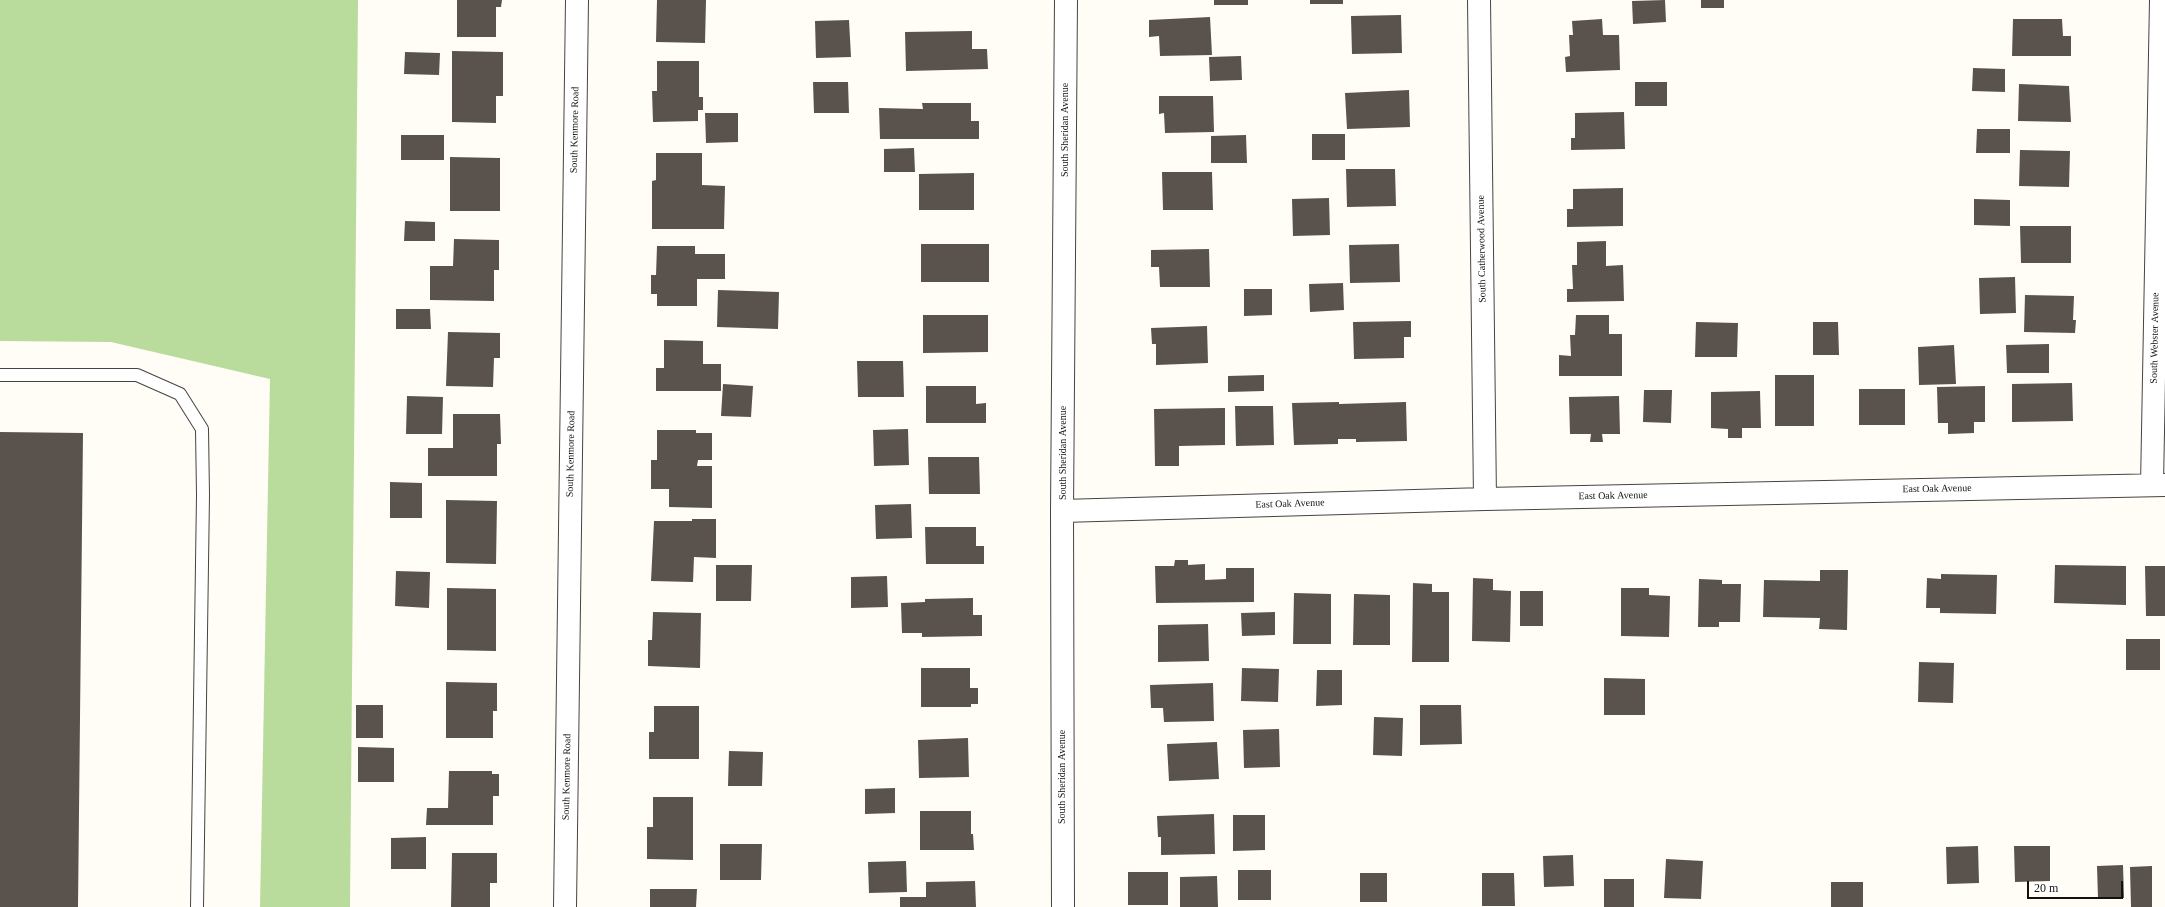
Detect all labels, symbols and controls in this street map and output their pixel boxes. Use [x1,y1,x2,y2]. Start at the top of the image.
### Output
street label: South Sheridan Avenue [1059,83,1071,177]
street label: South Kenmore Road [568,87,582,173]
street label: South Catherwood Avenue [1475,195,1489,303]
street label: South Webster Avenue [2148,292,2162,384]
street label: South Sheridan Avenue [1057,406,1069,500]
street label: South Kenmore Road [564,411,578,497]
street label: East Oak Avenue [1902,482,1972,496]
street label: East Oak Avenue [1578,489,1648,503]
street label: East Oak Avenue [1255,497,1325,511]
street label: South Sheridan Avenue [1056,730,1068,824]
street label: South Kenmore Road [560,734,574,820]
scale bar [2029,873,2125,899]
text: 20 m [2034,881,2058,895]

